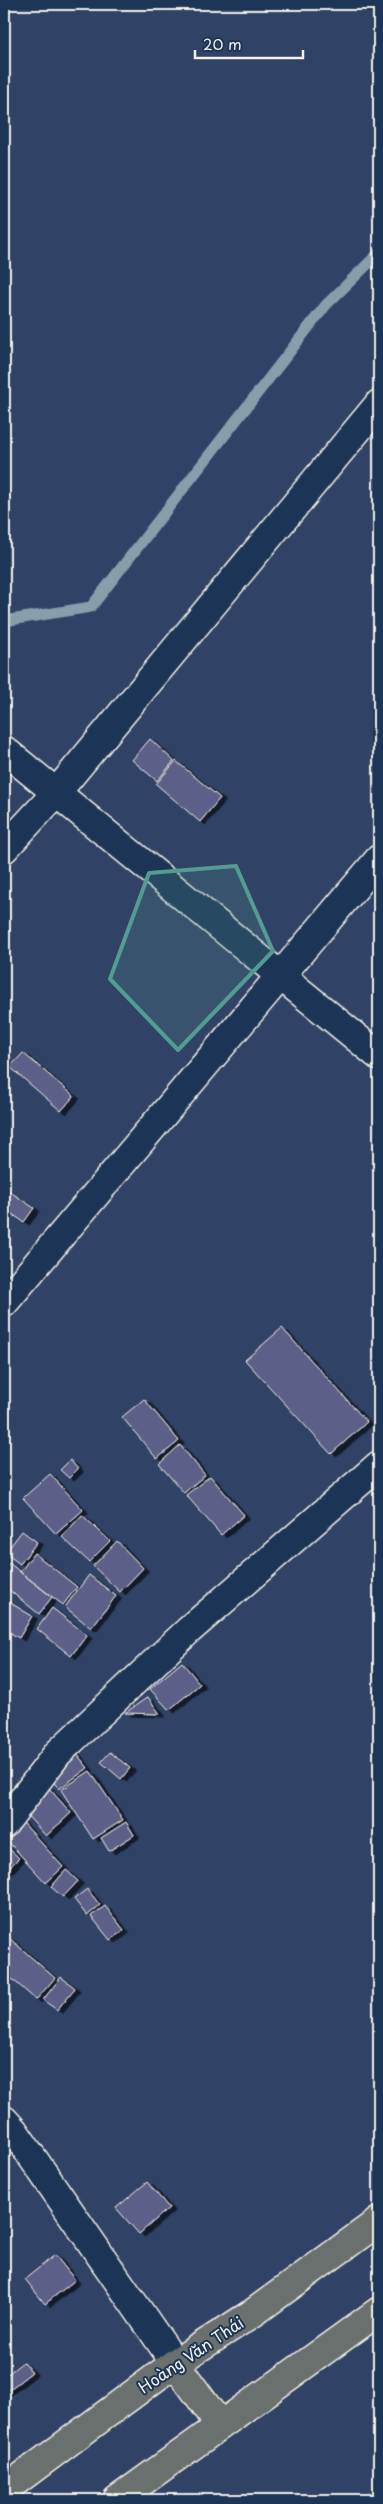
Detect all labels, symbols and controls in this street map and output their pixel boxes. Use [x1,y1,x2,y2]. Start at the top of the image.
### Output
scale bar [195,28,303,60]
text: 20 m [203,32,242,55]
street label: Hoàng Văn Thái [133,2310,248,2398]

